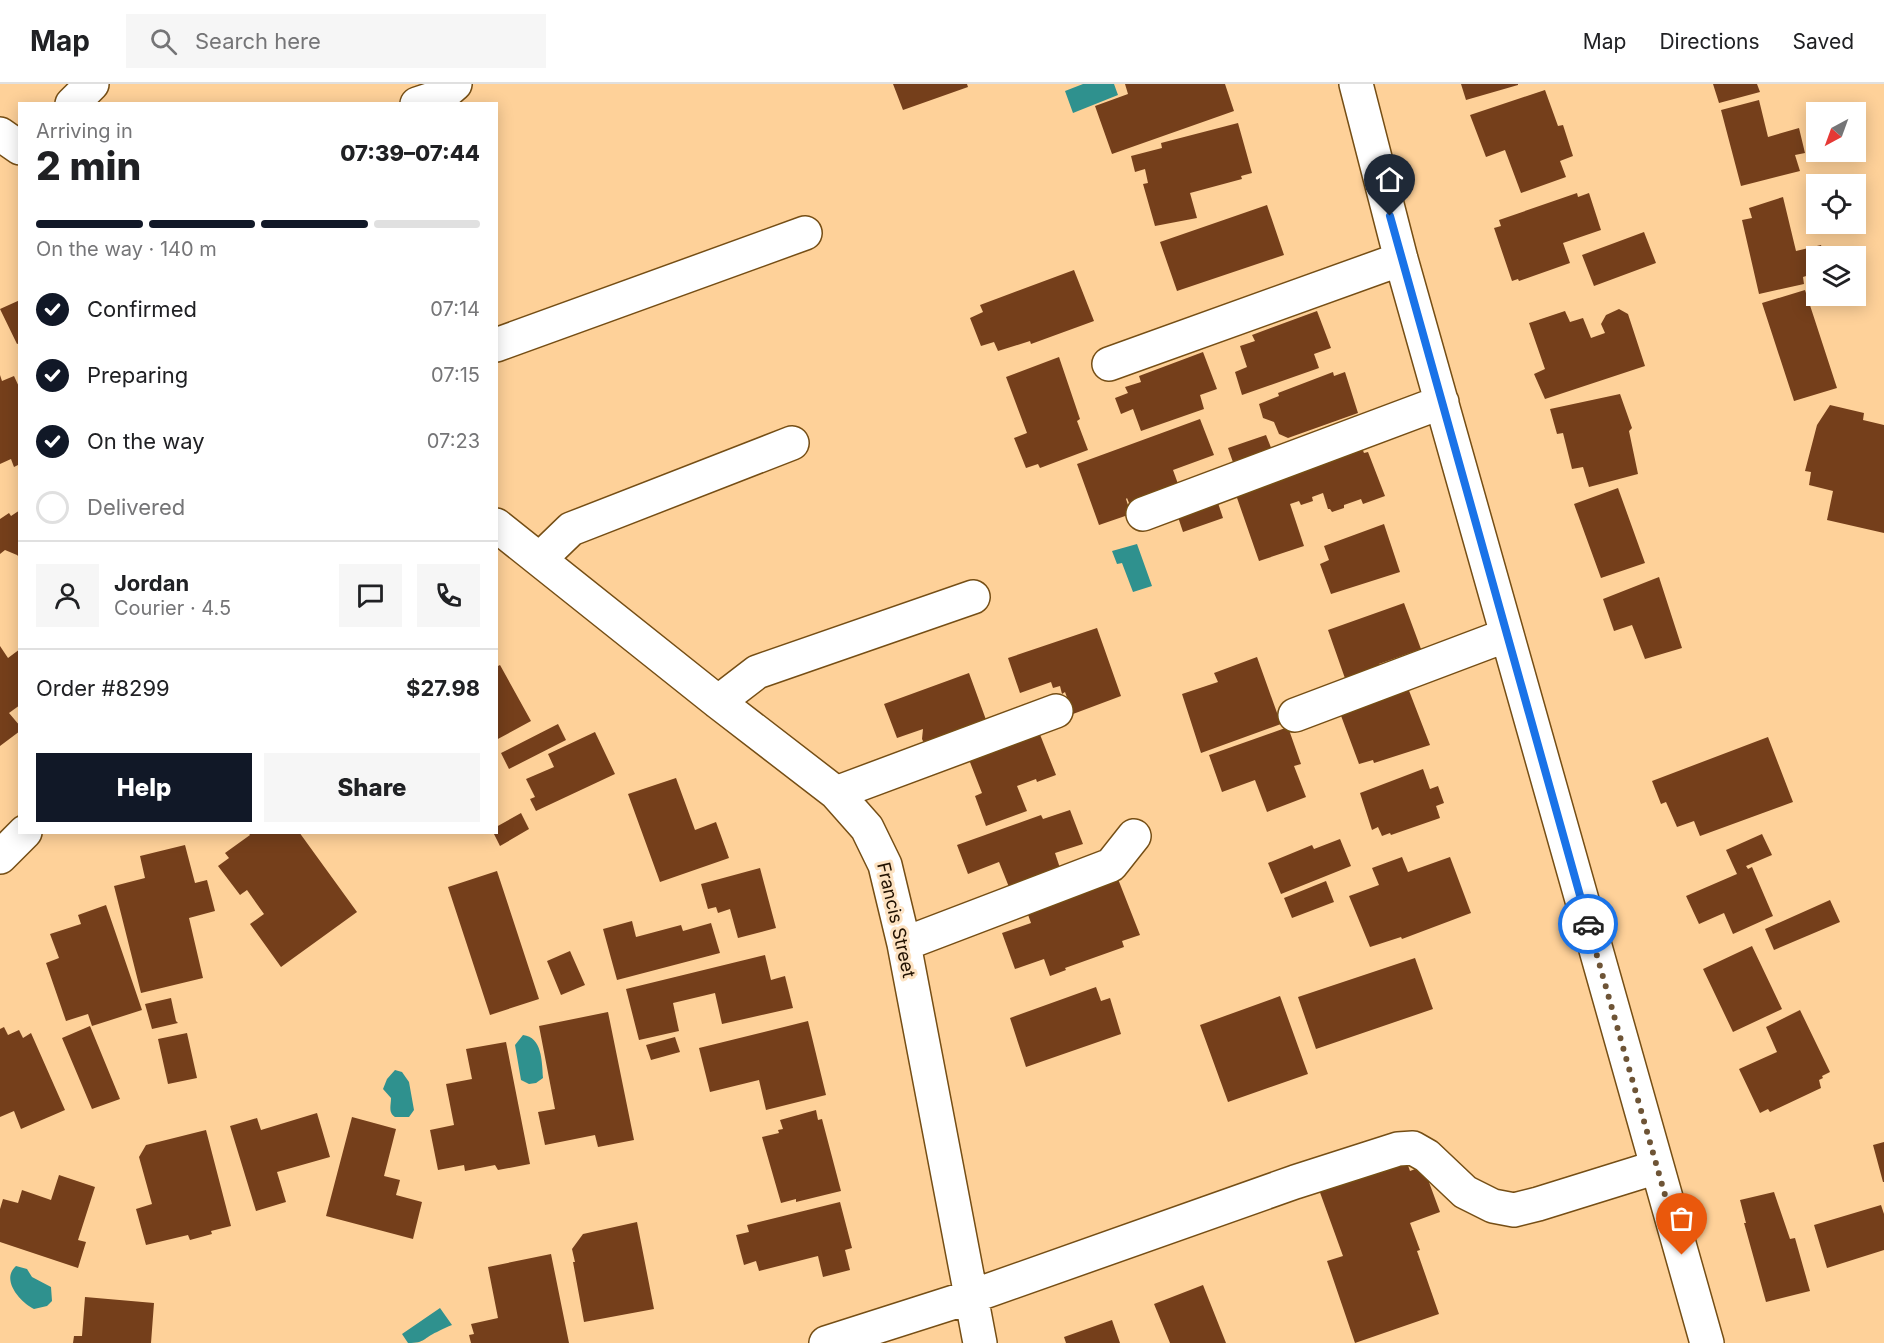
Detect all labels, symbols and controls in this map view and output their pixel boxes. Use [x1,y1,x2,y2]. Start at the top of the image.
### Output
search box [126,14,546,68]
text: Map [30,24,90,58]
icon: search [147,25,180,58]
text: Search here [195,28,321,54]
text: Map [1583,29,1626,54]
text: Directions [1659,29,1760,54]
text: Saved [1793,29,1854,54]
north arrow [1806,102,1866,162]
map controls [1806,102,1866,306]
text: Arriving in [36,119,133,143]
text: 07:39–07:44 [340,140,480,166]
text: 2 min [36,142,141,189]
pin [1364,154,1415,216]
icon: home [1373,163,1406,196]
button: locate [1806,174,1866,234]
text: On the way · 140 m [36,237,217,261]
button: layers [1806,246,1866,306]
icon: check [36,293,69,326]
text: Confirmed [87,296,197,322]
text: 07:14 [430,297,480,321]
icon: check [36,359,69,392]
text: Preparing [87,362,188,388]
text: 07:15 [431,363,480,387]
icon: check [36,425,69,458]
text: On the way [87,428,205,454]
text: 07:23 [427,429,480,453]
text: Delivered [87,494,185,520]
button: person [36,564,99,627]
button: chat [339,564,402,627]
button: phone [417,564,480,627]
text: Jordan [114,570,189,596]
text: Courier · 4.5 [114,596,231,620]
text: Order #8299 [36,675,170,701]
text: $27.98 [406,675,480,701]
button: Help [36,753,252,822]
button: Share [264,753,480,822]
street label: Francis Street [873,860,920,980]
courier [1558,894,1618,954]
icon: car [1572,908,1605,941]
pin [1656,1193,1707,1255]
icon: bag [1665,1202,1698,1235]

